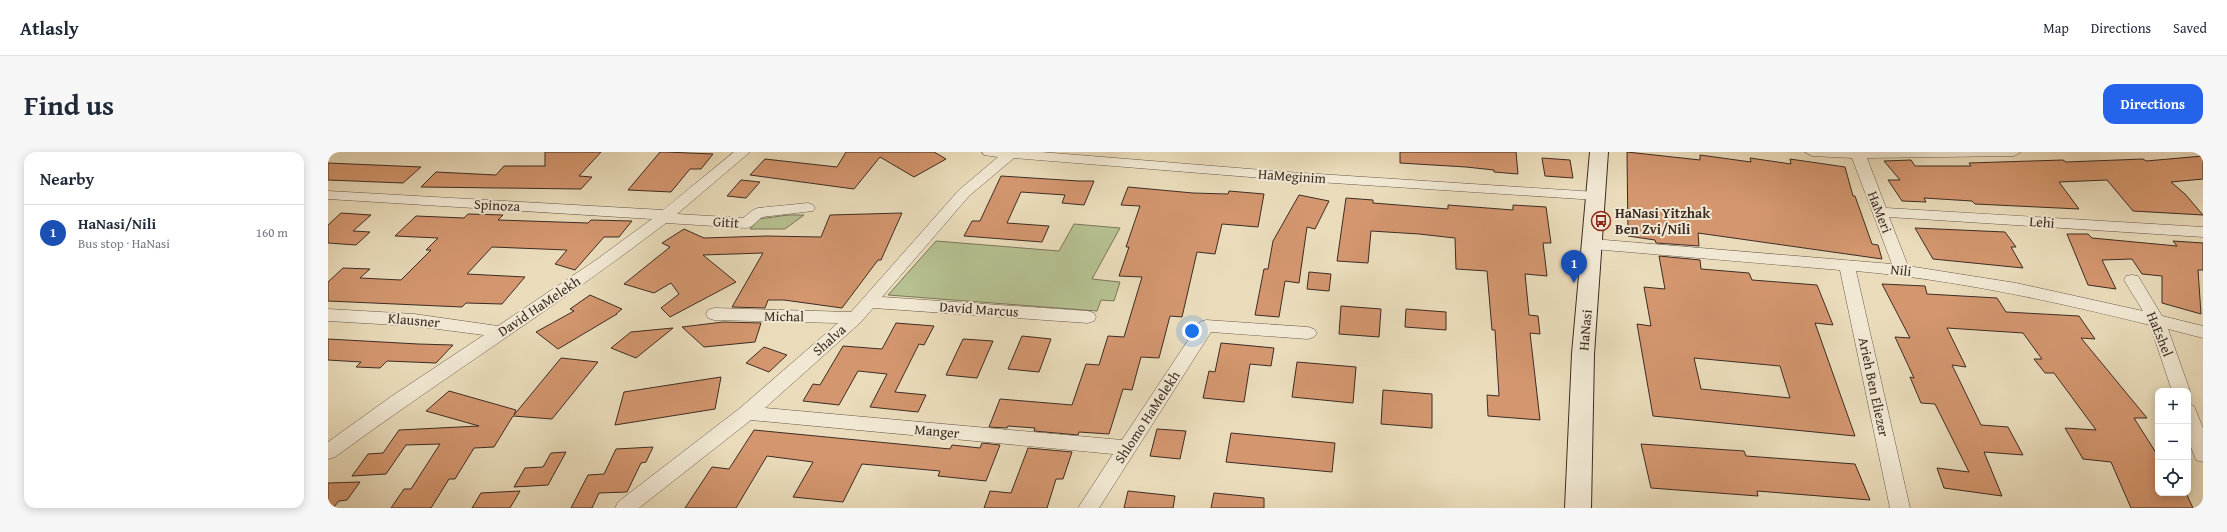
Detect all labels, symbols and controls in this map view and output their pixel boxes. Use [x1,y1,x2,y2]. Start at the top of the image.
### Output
text: Atlasly [20,14,79,42]
text: Map [2043,18,2069,38]
text: Directions [2091,18,2151,38]
text: Saved [2173,18,2207,38]
text: Find us [24,84,114,125]
button: Directions [2103,84,2203,124]
street label: HaMeginim [1257,164,1327,188]
text: Nearby [40,166,94,191]
street label: HaMeri [1863,188,1897,236]
street label: Spinoza [473,194,521,216]
place label: HaNasi Yitzhak Ben Zvi/Nili [1615,203,1711,239]
bus stop icon: HaNasi Yitzhak Ben Zvi/Nili [1590,210,1612,232]
street label: Gitit [712,211,740,233]
street label: Lehi [2029,211,2055,233]
text: HaNasi/Nili [78,213,156,234]
text: 1 [50,223,56,242]
text: 160 m [256,223,288,242]
text: Bus stop · HaNasi [78,234,170,253]
pin: 1 [1561,250,1587,283]
street label: Nili [1890,259,1913,281]
street label: David HaMelekh [494,271,584,341]
street label: David Marcus [939,296,1019,322]
street label: Michal [764,306,804,326]
street label: Klausner [387,308,441,332]
street label: HaNasi [1573,309,1597,351]
street label: HaEshel [2142,309,2178,360]
street label: Shalva [808,319,850,360]
your location [1182,321,1202,341]
street label: Arieh Ben Eliezer [1854,335,1894,439]
street label: Shlomo HaMelekh [1110,367,1185,467]
map controls [2155,388,2191,496]
button: + [2155,388,2191,424]
street label: Manger [914,419,961,443]
button: − [2155,424,2191,460]
button: locate [2155,460,2191,496]

